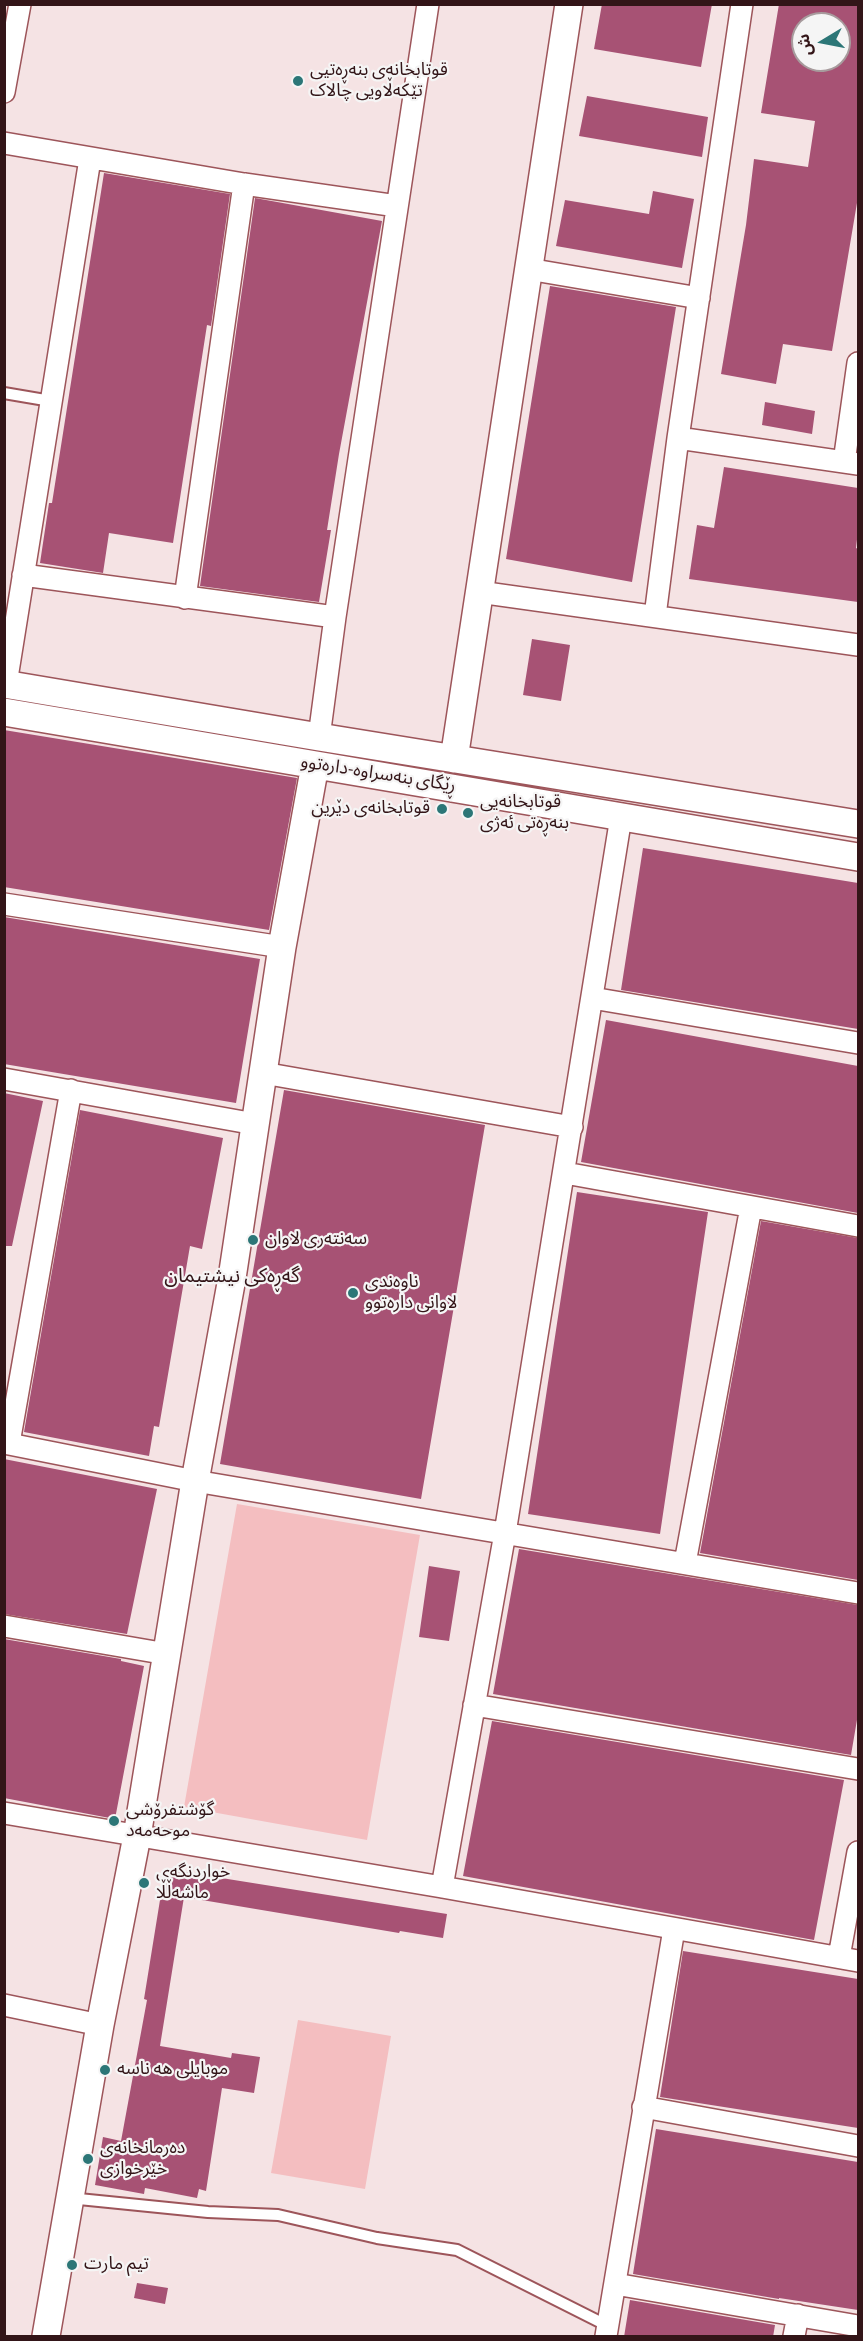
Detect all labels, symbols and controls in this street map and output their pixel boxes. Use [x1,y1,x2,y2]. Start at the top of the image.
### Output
north arrow [791,12,851,72]
text: ش [793,32,818,57]
place label: قوتابخانەی بنەڕەتیی تێکەڵاویی چالاک [310,60,448,103]
marker: قوتابخانەی بنەڕەتیی تێکەڵاویی چالاک [291,74,305,88]
street label: ڕێگای بنەسراوە-دارەتوو [299,752,457,798]
place label: قوتابخانەیی بنەڕەتی ئەژی [480,792,569,834]
place label: قوتابخانەى دێرین [311,798,430,820]
marker: قوتابخانەى دێرین [435,802,449,816]
marker: قوتابخانەیی بنەڕەتی ئەژی [461,806,475,820]
place label: سەنتەری لاوان [265,1229,367,1251]
marker: سەنتەری لاوان [246,1233,260,1247]
district label: گەڕەکی نیشتیمان [164,1266,300,1290]
place label: ناوەندی لاوانی دارەتوو [365,1272,457,1314]
marker: ناوەندی لاوانی دارەتوو [346,1286,360,1300]
place label: گۆشتفرۆشی موحەمەد [126,1800,214,1842]
marker: گۆشتفرۆشی موحەمەد [107,1814,121,1828]
place label: خواردنگەی ماشەڵڵا [156,1862,230,1904]
marker: خواردنگەی ماشەڵڵا [137,1876,151,1890]
place label: موبایلی هه ناسه [117,2059,228,2081]
marker: موبایلی هه ناسه [98,2063,112,2077]
place label: دەرمانخانەی خێرخوازی [100,2138,185,2180]
marker: دەرمانخانەی خێرخوازی [81,2152,95,2166]
place label: تیم مارت [84,2254,149,2276]
marker: تیم مارت [65,2258,79,2272]

